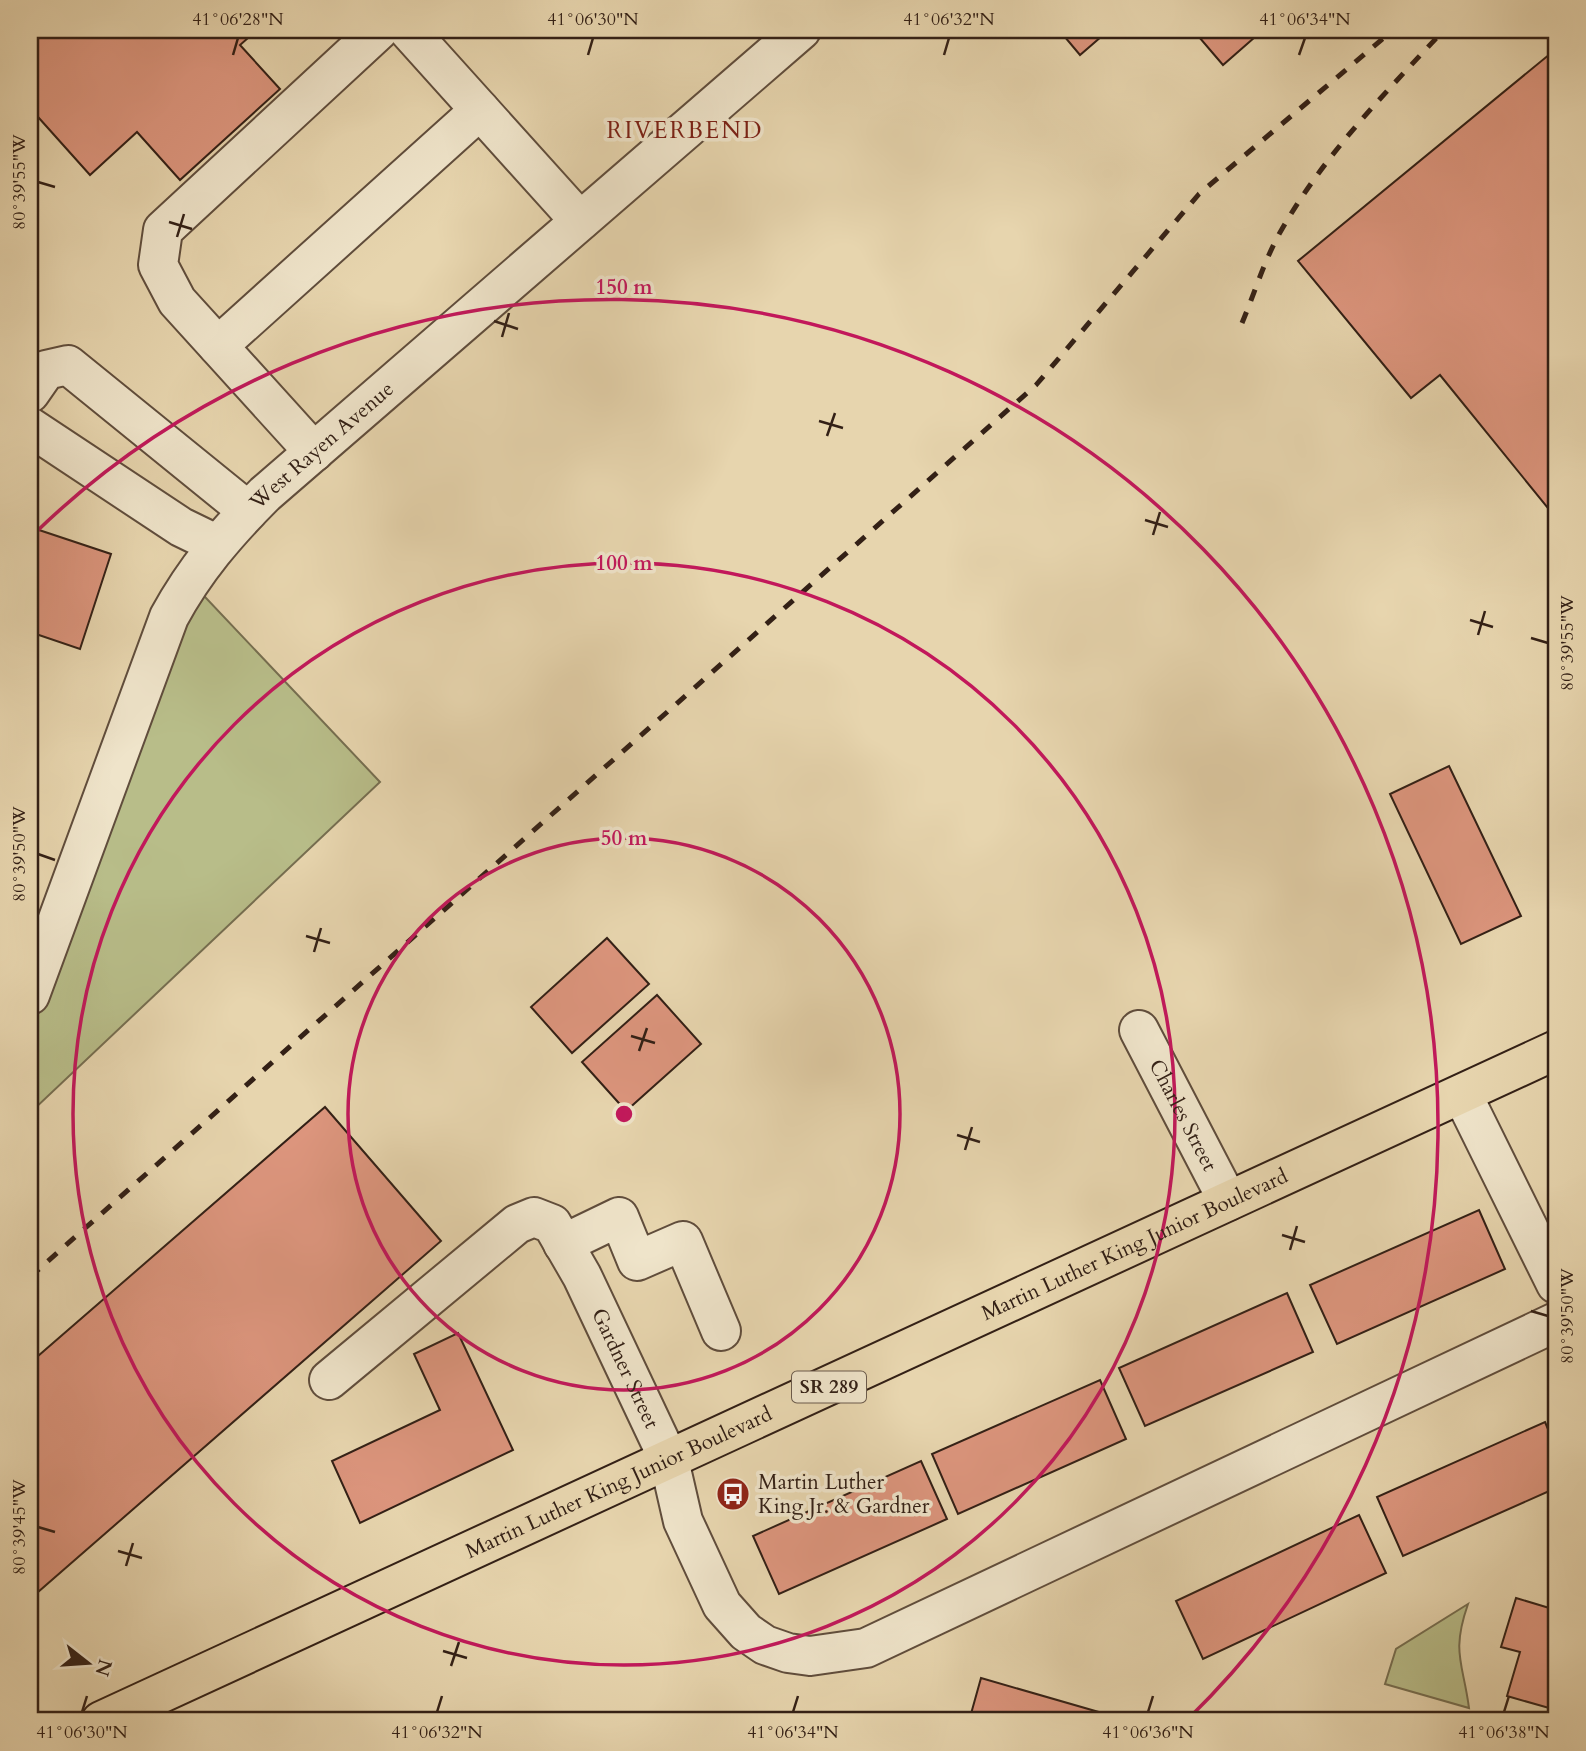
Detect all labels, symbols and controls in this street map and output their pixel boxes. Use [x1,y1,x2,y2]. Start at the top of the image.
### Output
text: 41°06'28"N [192,7,284,32]
text: 41°06'30"N [547,7,639,32]
text: 41°06'32"N [903,7,995,32]
text: 41°06'34"N [1259,7,1351,32]
district label: RIVERBEND [607,115,763,146]
text: 80°39'55"W [7,134,32,230]
text: 150 m [595,273,653,302]
street label: West Rayen Avenue [242,375,400,517]
text: 100 m [595,549,653,578]
text: 80°39'55"W [1555,595,1580,691]
text: 80°39'50"W [7,806,32,902]
text: 50 m [601,824,648,853]
street label: Charles Street [1142,1054,1225,1176]
centre of rings [612,1102,636,1126]
street label: Martin Luther King Junior Boulevard [976,1161,1292,1328]
text: 80°39'50"W [1555,1268,1580,1364]
street label: Gardner Street [585,1303,667,1433]
road number: SR 289 [792,1372,866,1402]
street label: Martin Luther King Junior Boulevard [461,1399,777,1566]
place label: Martin Luther King Jr. & Gardner [758,1468,930,1521]
bus stop icon: Martin Luther King Jr. & Gardner [714,1475,752,1513]
text: 80°39'45"W [7,1479,32,1575]
north arrow [52,1628,122,1698]
text: N [88,1656,118,1680]
text: 41°06'30"N [36,1720,128,1745]
text: 41°06'32"N [391,1720,483,1745]
text: 41°06'34"N [747,1720,839,1745]
text: 41°06'36"N [1102,1720,1194,1745]
text: 41°06'38"N [1458,1720,1550,1745]

